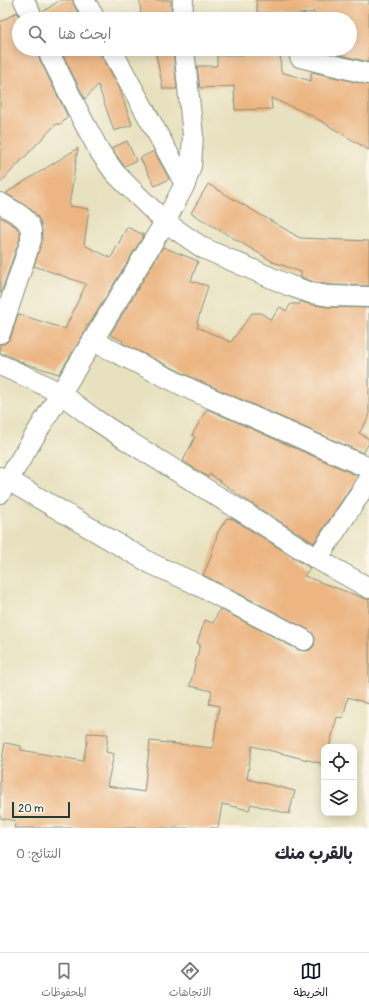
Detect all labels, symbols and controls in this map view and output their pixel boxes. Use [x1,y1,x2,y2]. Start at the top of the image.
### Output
search box [12,12,357,56]
icon: search [26,23,48,45]
text: ابحث هنا [58,25,111,44]
map controls [321,744,357,816]
button: locate [321,744,357,780]
button: layers [321,780,357,816]
scale bar [12,800,70,819]
text: 20 m [18,802,44,815]
text: بالقرب منك [275,843,353,864]
text: النتائج: 0 [16,846,61,862]
tab: المحفوظات [41,960,86,1002]
tab: الاتجاهات [169,960,211,1002]
tab: الخريطة [294,960,328,1002]

